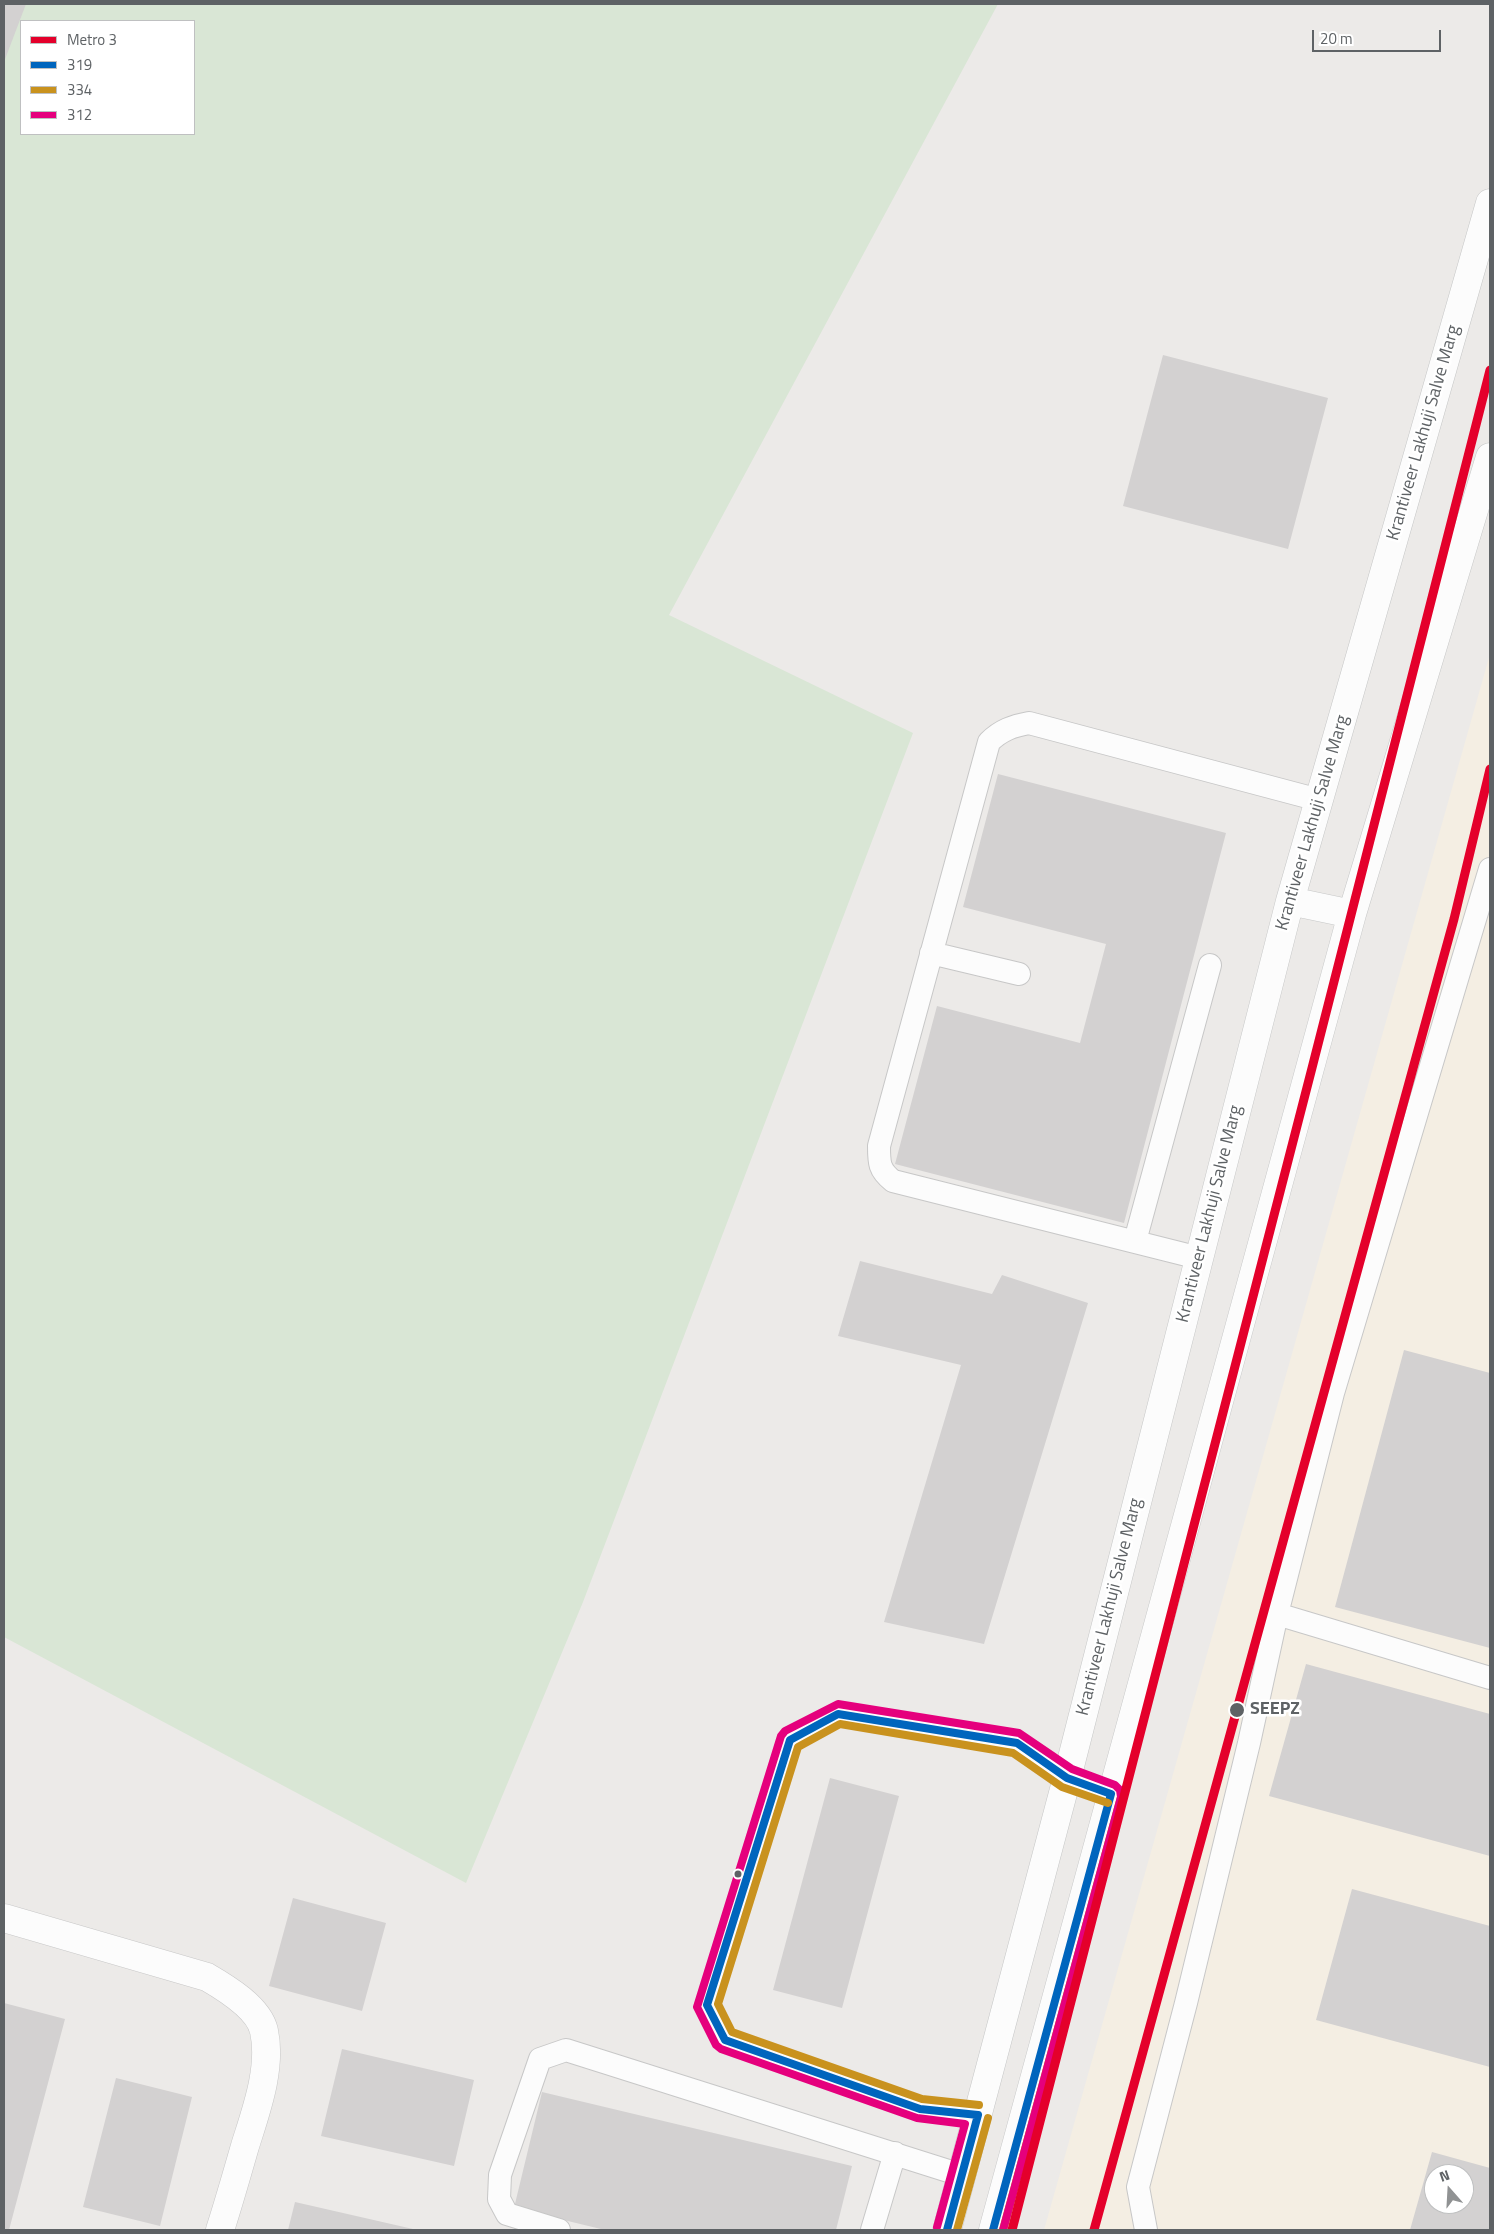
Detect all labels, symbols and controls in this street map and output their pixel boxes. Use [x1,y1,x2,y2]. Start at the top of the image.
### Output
legend [20,20,195,135]
scale bar [1314,20,1443,52]
text: 20 m [1320,27,1353,50]
text: Metro 3 [67,28,117,51]
text: 319 [67,53,92,76]
text: 334 [67,78,92,101]
text: 312 [67,103,92,126]
street label: Krantiveer Lakhuji Salve Marg [1383,323,1465,543]
street label: Krantiveer Lakhuji Salve Marg [1272,713,1354,933]
street label: Krantiveer Lakhuji Salve Marg [1172,1103,1248,1325]
street label: Krantiveer Lakhuji Salve Marg [1072,1496,1148,1718]
place label: SEEPZ [1250,1699,1300,1721]
marker: SEEPZ [1228,1701,1246,1719]
unlabelled marker [733,1869,743,1879]
north arrow [1424,2164,1474,2214]
text: N [1436,2164,1452,2187]

